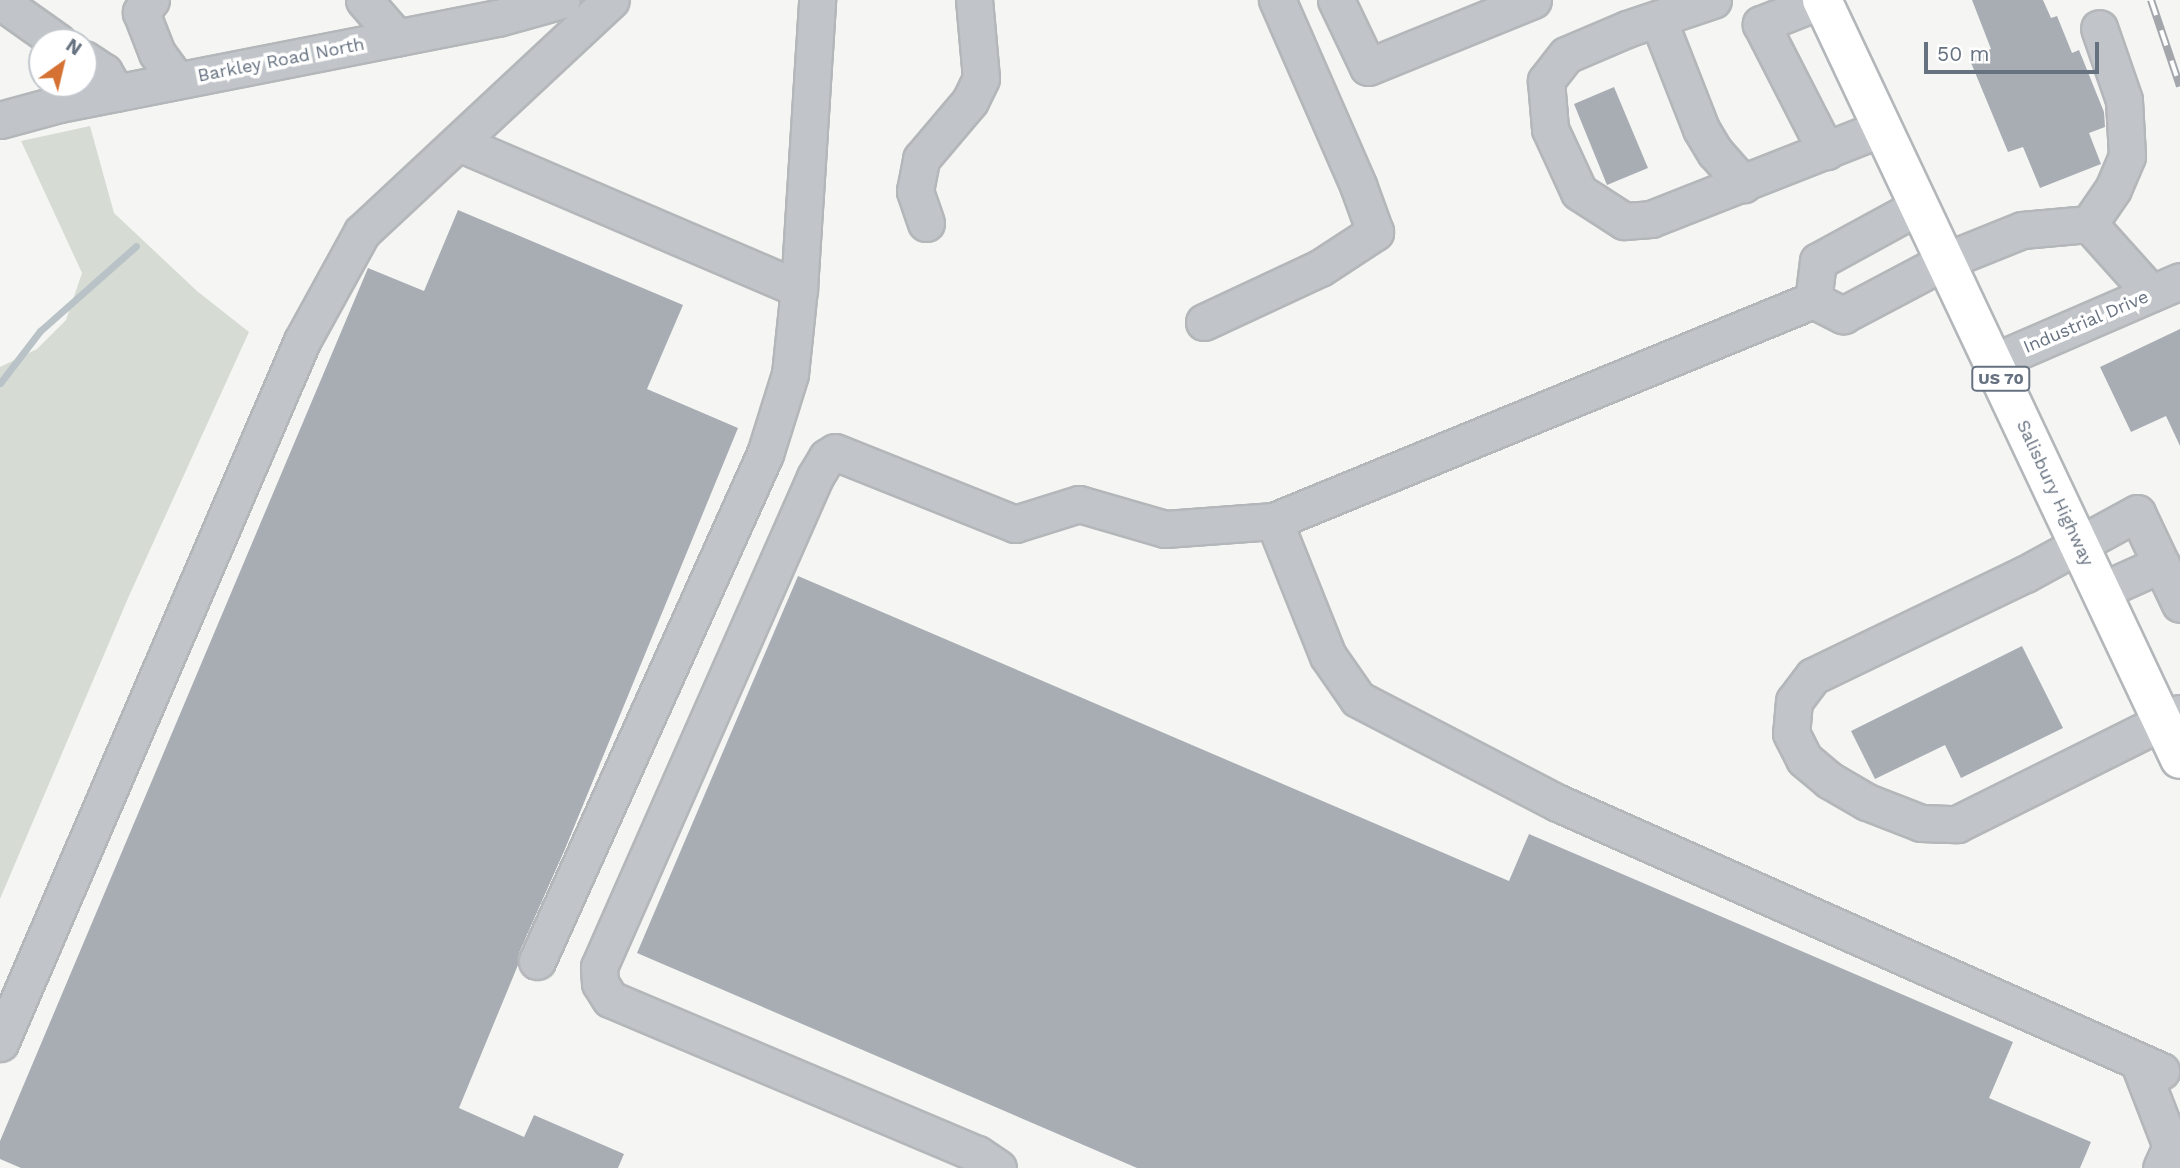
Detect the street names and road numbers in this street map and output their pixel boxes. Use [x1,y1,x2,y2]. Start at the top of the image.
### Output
street label: Barkley Road North [196,33,366,87]
street label: Industrial Drive [2020,286,2152,358]
road number: US 70 [1969,366,2032,392]
street label: Salisbury Highway [2012,416,2098,570]

